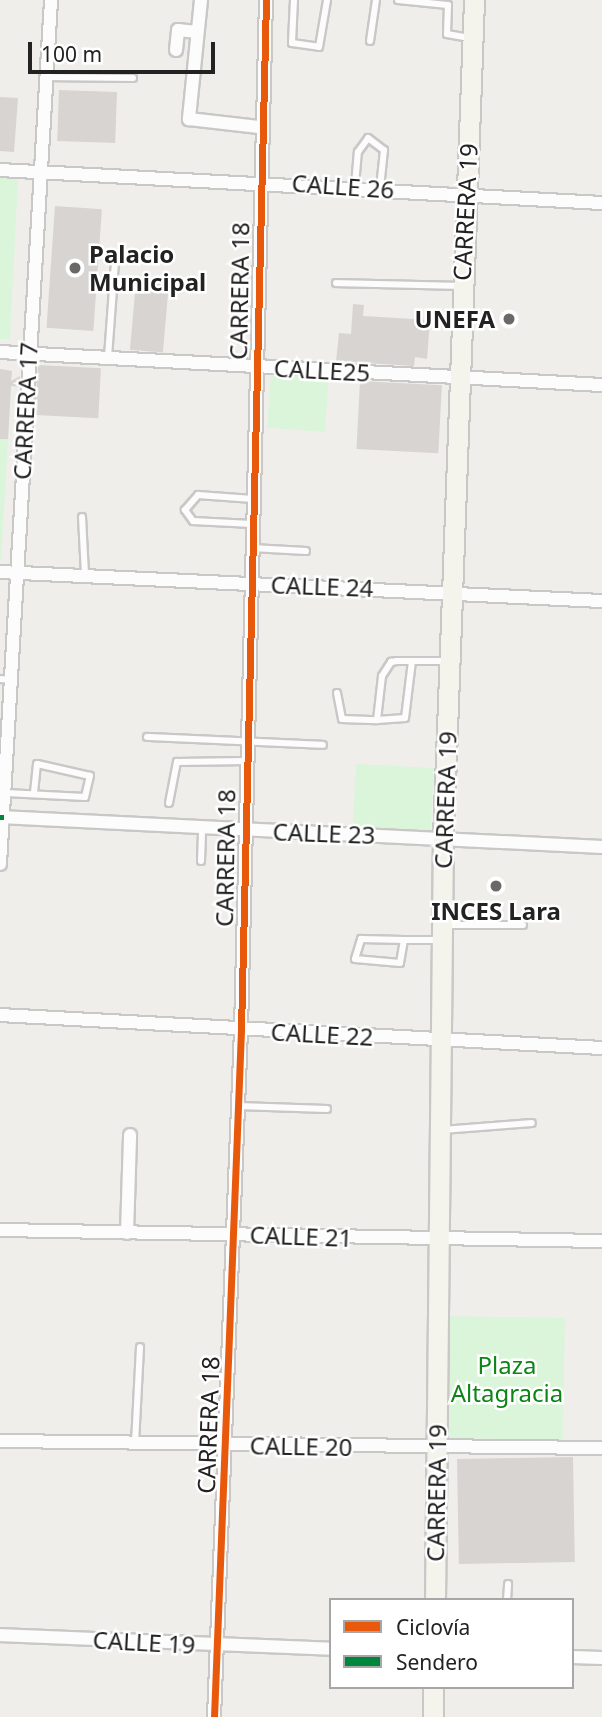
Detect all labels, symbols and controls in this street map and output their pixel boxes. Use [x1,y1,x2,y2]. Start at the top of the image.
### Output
scale bar [32,28,219,72]
text: 100 m [41,40,102,68]
street label: CARRERA 19 [447,143,483,281]
street label: CALLE 26 [291,168,395,204]
street label: CARRERA 18 [223,222,255,360]
place label: Palacio Municipal [89,240,206,296]
marker: Palacio Municipal [67,260,83,276]
place label: UNEFA [415,305,495,333]
marker: UNEFA [501,311,517,327]
street label: CARRERA 17 [7,342,43,480]
street label: CALLE25 [273,353,371,387]
street label: CALLE 24 [270,570,374,602]
street label: CARRERA 19 [428,731,462,869]
street label: CARRERA 18 [209,789,241,927]
street label: CALLE 23 [272,817,376,849]
marker: INCES Lara [488,878,504,894]
place label: INCES Lara [431,897,561,925]
street label: CALLE 22 [270,1017,374,1051]
street label: CALLE 21 [249,1220,353,1252]
park label: Plaza Altagracia [451,1351,563,1407]
street label: CARRERA 18 [191,1356,225,1494]
street label: CARRERA 19 [420,1424,452,1562]
street label: CALLE 20 [249,1431,353,1461]
legend [329,1598,574,1689]
text: Ciclovía [396,1613,470,1641]
street label: CALLE 19 [92,1625,196,1659]
text: Sendero [396,1648,478,1676]

